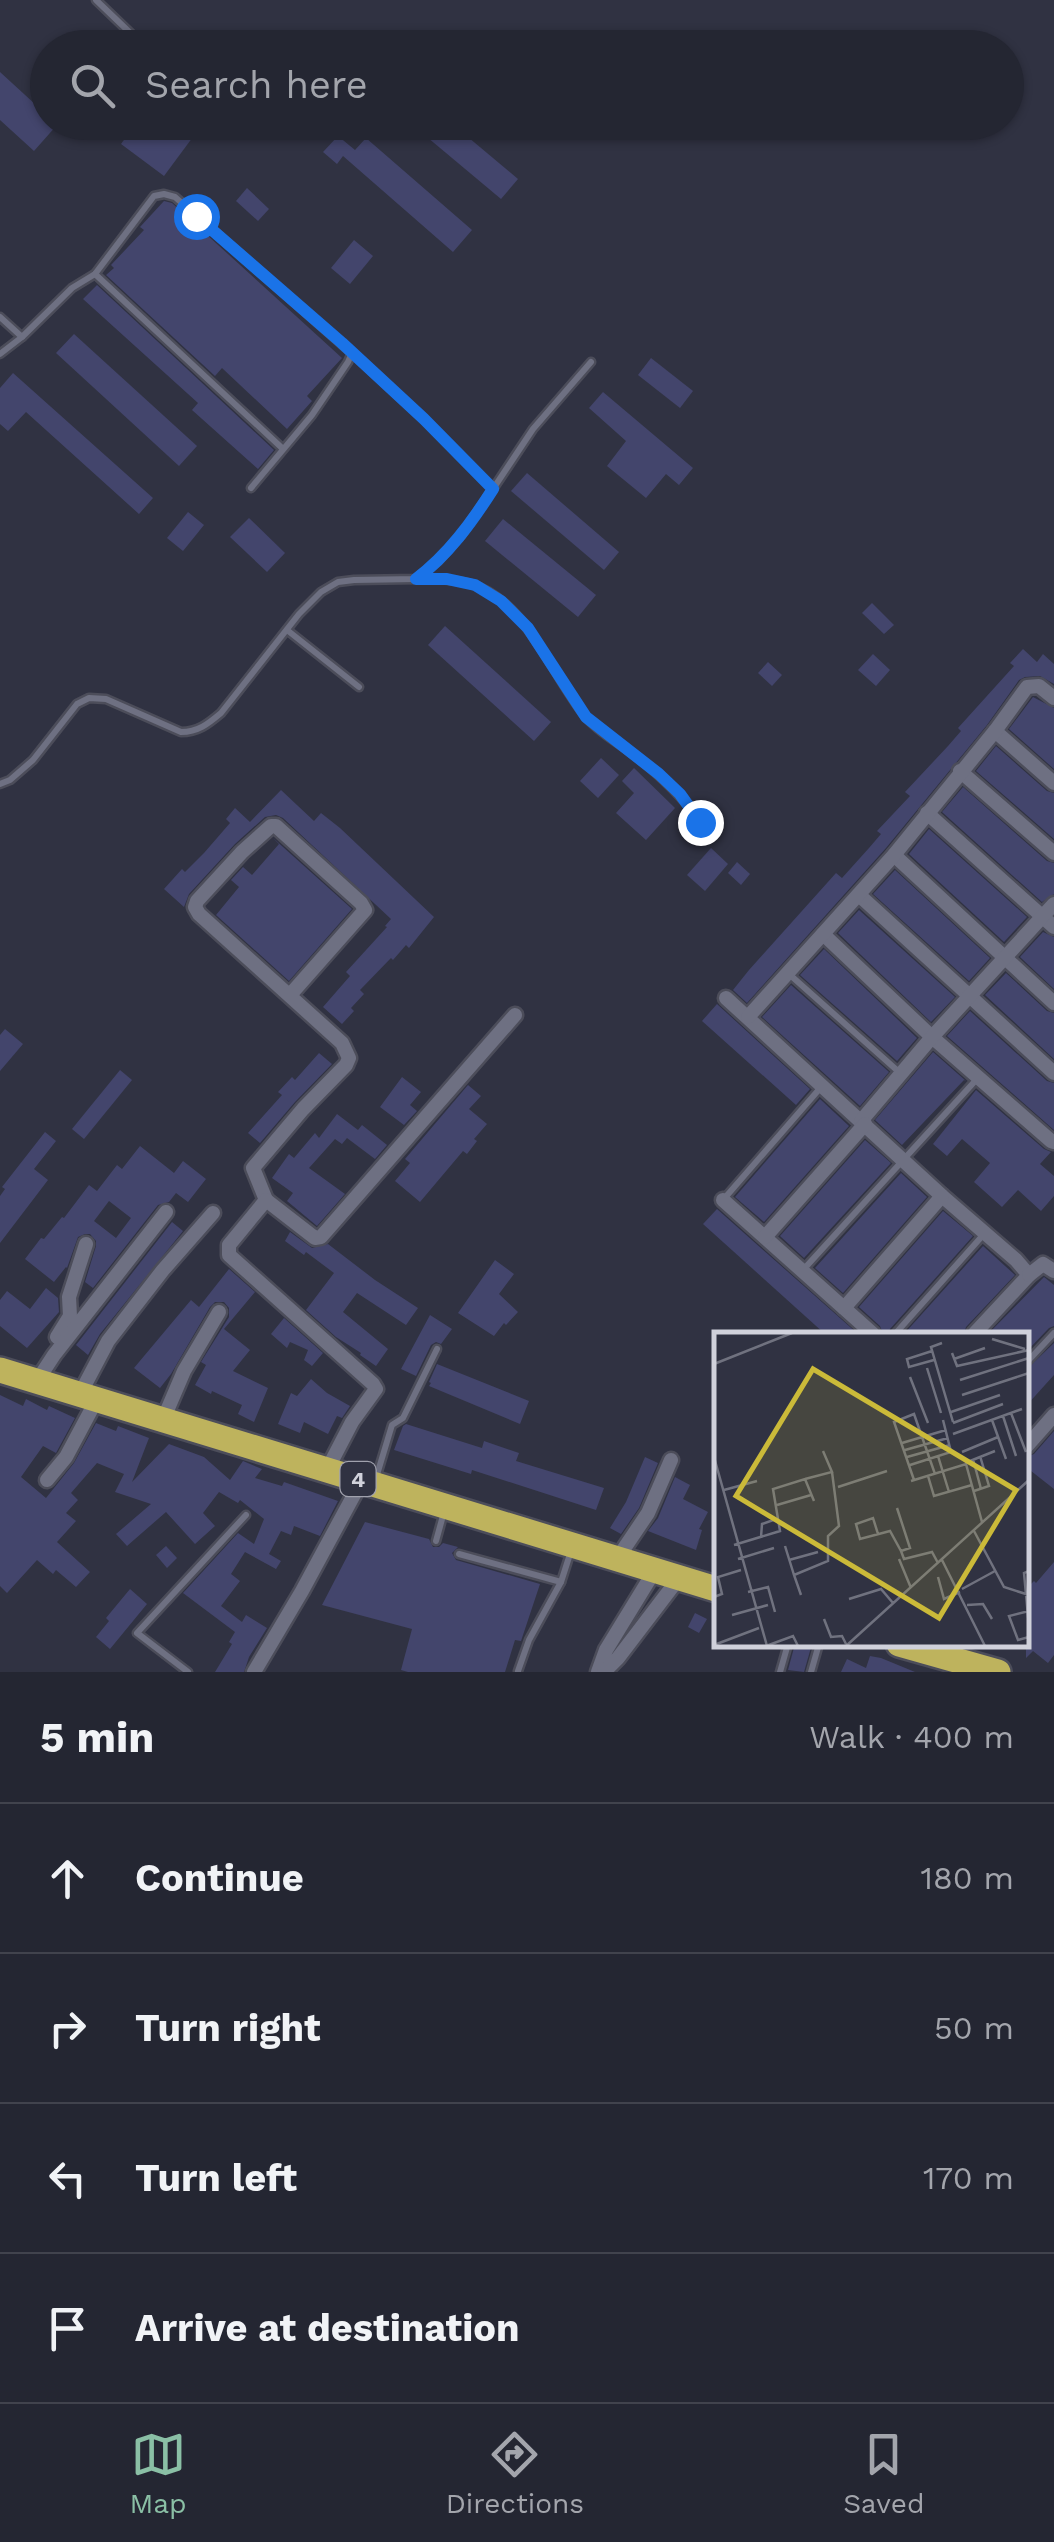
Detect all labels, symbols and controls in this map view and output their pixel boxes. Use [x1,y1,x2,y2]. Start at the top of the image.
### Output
search box [30,30,1024,140]
icon: search [65,58,120,113]
text: Search here [145,63,368,107]
route start [174,194,220,240]
route end [678,800,724,846]
inset map [714,1332,1029,1647]
road number: 4 [340,1462,376,1496]
text: 5 min [40,1713,154,1762]
text: Walk · 400 m [809,1718,1014,1756]
icon: ahead [40,1851,95,1906]
text: Continue [135,1856,304,1900]
text: 180 m [920,1859,1014,1897]
icon: right [40,2001,95,2056]
text: Turn right [135,2006,321,2050]
text: 50 m [934,2009,1014,2047]
icon: left [40,2151,95,2206]
text: Turn left [135,2156,297,2200]
text: 170 m [923,2159,1014,2197]
icon: arrive [40,2301,95,2356]
text: Arrive at destination [135,2306,520,2350]
tab: Map [130,2427,187,2520]
tab: Directions [446,2427,584,2520]
tab: Saved [843,2427,924,2520]

